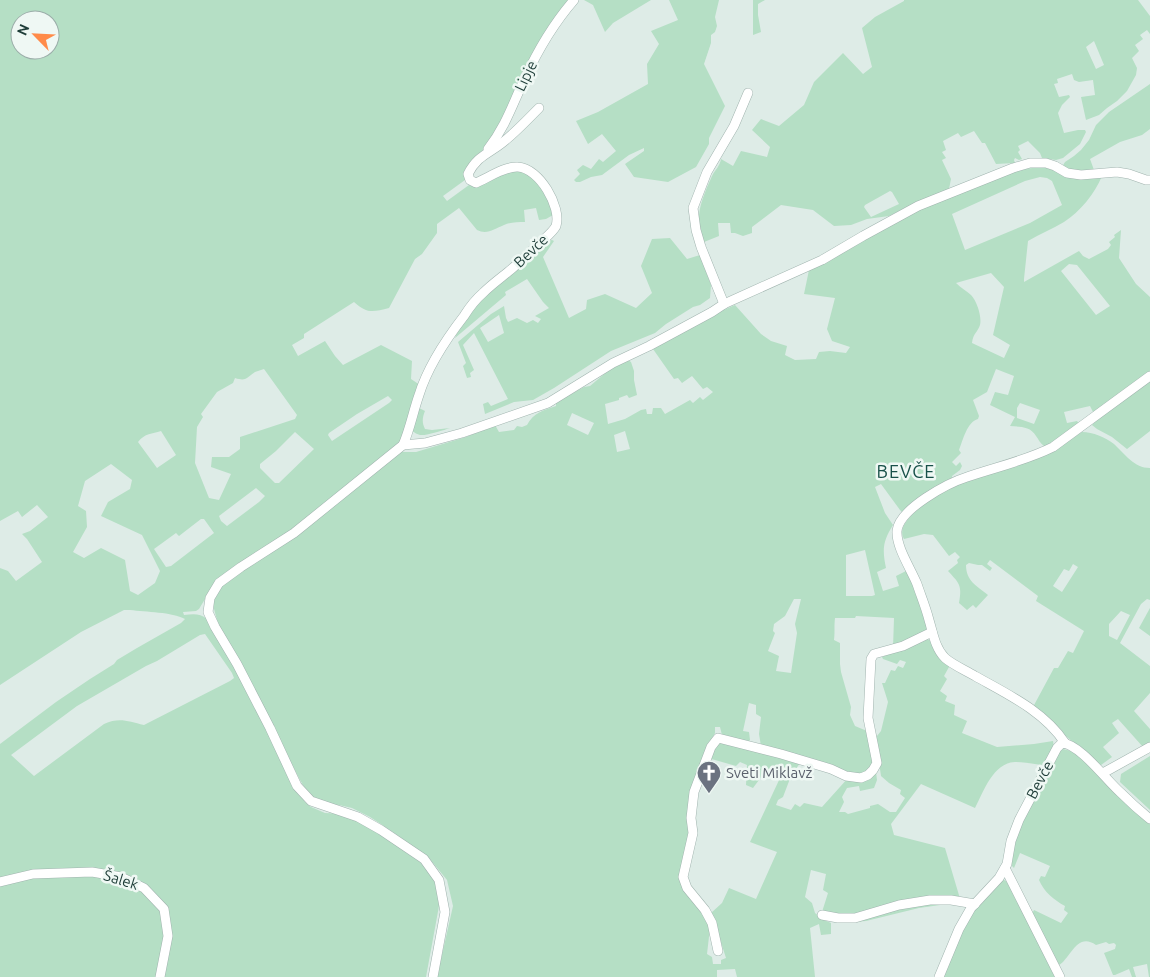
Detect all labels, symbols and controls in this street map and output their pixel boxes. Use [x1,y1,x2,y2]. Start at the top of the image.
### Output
north arrow [10,10,60,60]
text: N [14,22,33,38]
street label: Lipje [511,58,540,94]
street label: Bevče [510,231,551,271]
district label: BEVČE [877,460,935,481]
street label: Bevče [1023,758,1057,802]
church icon: Sveti Miklavž [696,760,722,794]
place label: Sveti Miklavž [726,764,812,781]
street label: Šalek [102,866,141,893]

